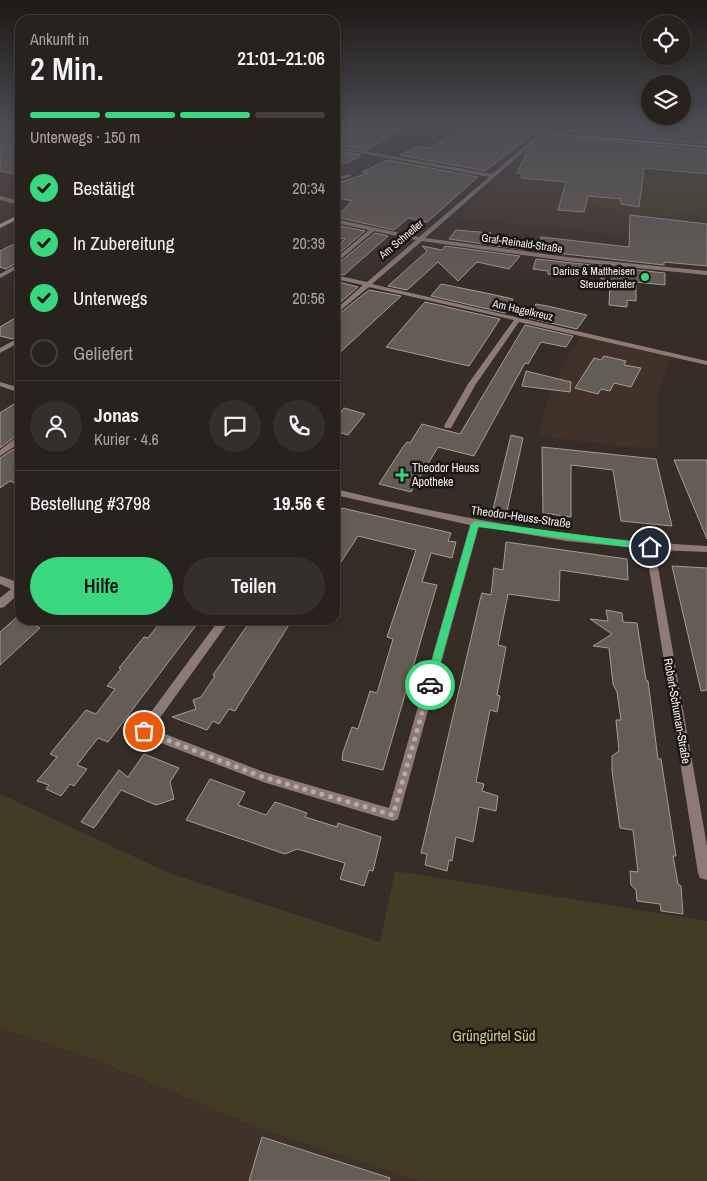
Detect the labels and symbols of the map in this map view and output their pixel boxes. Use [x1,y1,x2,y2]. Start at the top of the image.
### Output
street label: Am Schneller [375,216,426,262]
street label: Graf-Reinald-Straße [481,230,563,256]
place label: Darius & Mattheisen Steuerberater [553,264,635,291]
marker: Darius & Mattheisen Steuerberater [639,271,651,283]
street label: Am Hagelkreuz [490,296,555,324]
place label: Theodor Heuss Apotheke [411,460,479,490]
marker: Theodor Heuss Apotheke [396,469,408,481]
street label: Theodor-Heuss-Straße [470,502,572,532]
pin [629,526,671,568]
street label: Robert-Schuman-Straße [660,657,694,765]
courier [405,660,455,710]
pin [123,710,165,752]
park label: Grüngürtel Süd [452,1025,536,1046]

